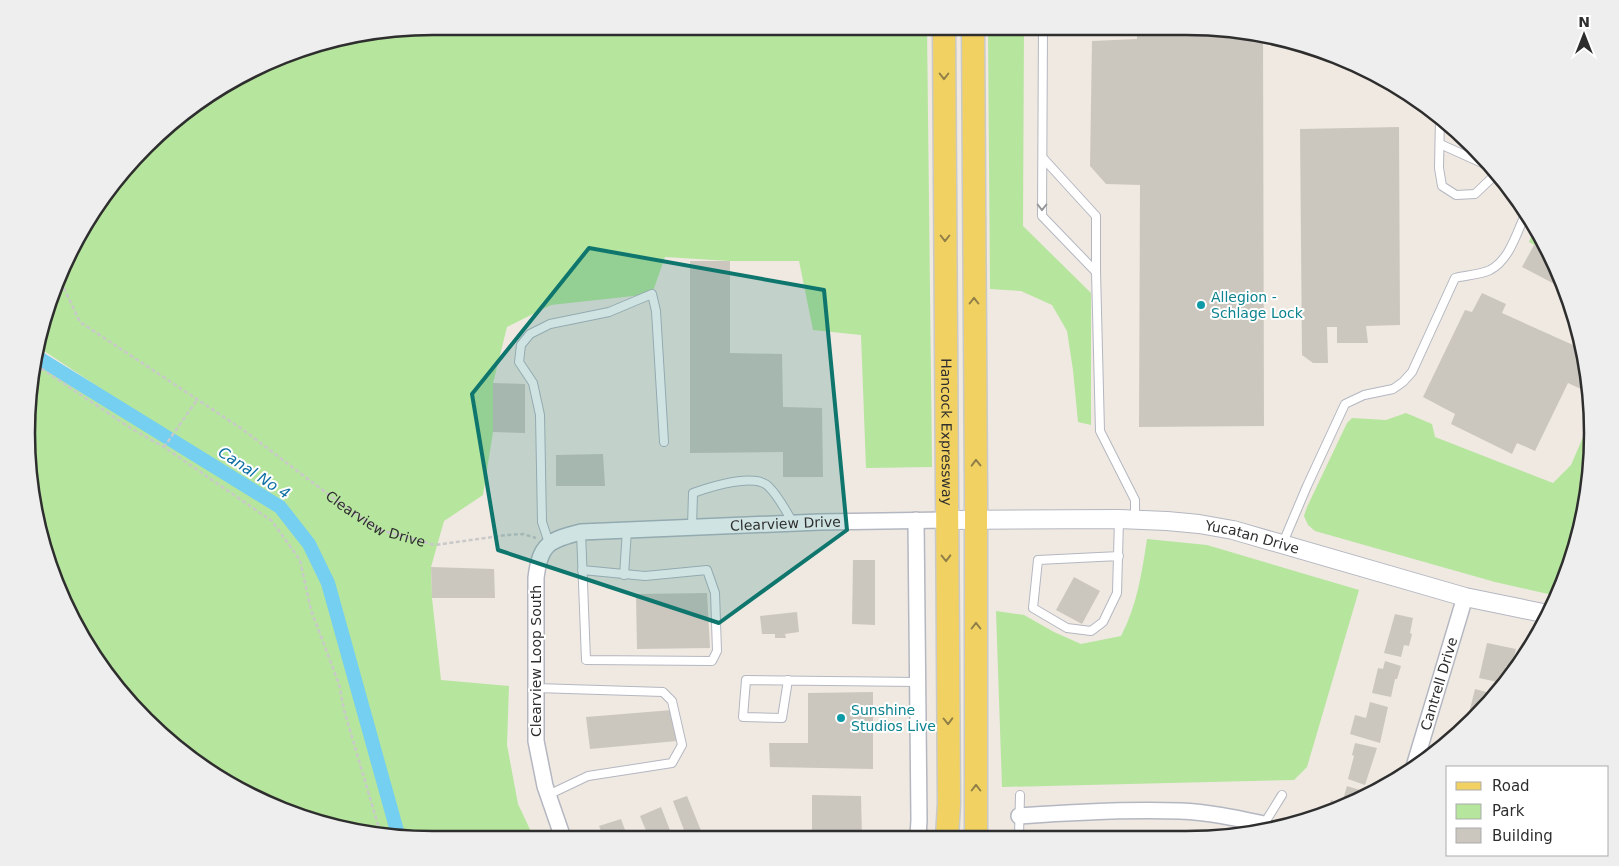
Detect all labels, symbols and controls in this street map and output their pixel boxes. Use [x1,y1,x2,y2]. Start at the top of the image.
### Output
north arrow [1559,10,1609,60]
text: N [1578,14,1590,30]
one-way arrow [939,72,949,80]
one-way arrow [1037,203,1048,211]
one-way arrow [940,234,950,242]
place label: Allegion - Schlage Lock [1211,289,1304,321]
one-way arrow [969,297,979,304]
marker: Allegion - Schlage Lock [1195,299,1207,311]
street label: Hancock Expressway [938,358,955,506]
water label: Canal No 4 [215,443,293,503]
one-way arrow [971,459,981,467]
street label: Clearview Drive [323,487,427,550]
street label: Clearview Drive [730,514,841,534]
street label: Yucatan Drive [1203,517,1301,557]
one-way arrow [941,554,952,562]
street label: Clearview Loop South [528,585,544,737]
one-way arrow [971,622,981,630]
street label: Cantrell Drive [1417,635,1460,732]
place label: Sunshine Studios Live [851,702,936,734]
marker: Sunshine Studios Live [835,712,847,724]
one-way arrow [943,717,953,725]
legend [1446,766,1609,856]
text: Road [1492,777,1530,795]
one-way arrow [971,784,981,792]
text: Park [1492,802,1525,820]
text: Building [1492,827,1553,845]

